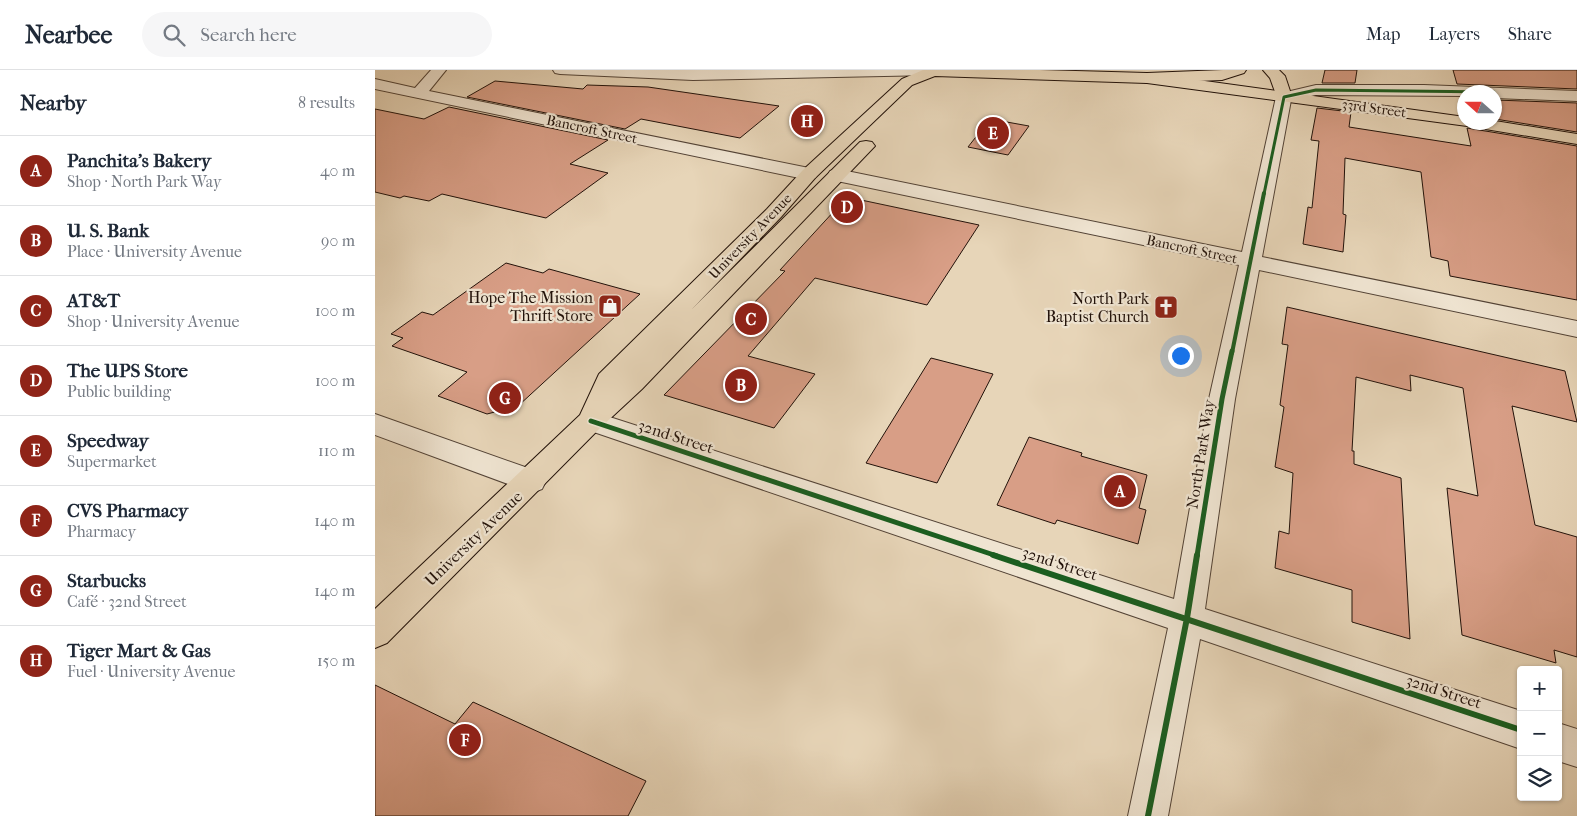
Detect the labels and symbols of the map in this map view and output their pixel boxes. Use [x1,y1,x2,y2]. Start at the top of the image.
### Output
north arrow [1457,85,1502,130]
street label: 33rd Street [1341,96,1407,121]
pin: H [791,102,823,140]
street label: Bancroft Street [545,112,639,147]
pin: E [977,114,1009,152]
pin: D [831,188,863,226]
street label: University Avenue [705,190,796,283]
street label: Bancroft Street [1145,232,1239,267]
place label: Hope The Mission Thrift Store [468,288,594,325]
place label: North Park Baptist Church [1046,289,1150,326]
shop icon: Hope The Mission Thrift Store [597,293,623,319]
church icon: North Park Baptist Church [1153,294,1179,320]
pin: C [735,300,767,338]
your location [1168,343,1194,369]
pin: B [725,366,757,404]
pin: G [489,379,521,417]
street label: North Park Way [1182,398,1219,510]
street label: 32nd Street [636,415,716,458]
pin: A [1104,472,1136,510]
street label: University Avenue [421,487,526,590]
street label: 32nd Street [1020,542,1100,585]
street label: 32nd Street [1404,670,1484,713]
pin: F [449,721,481,759]

